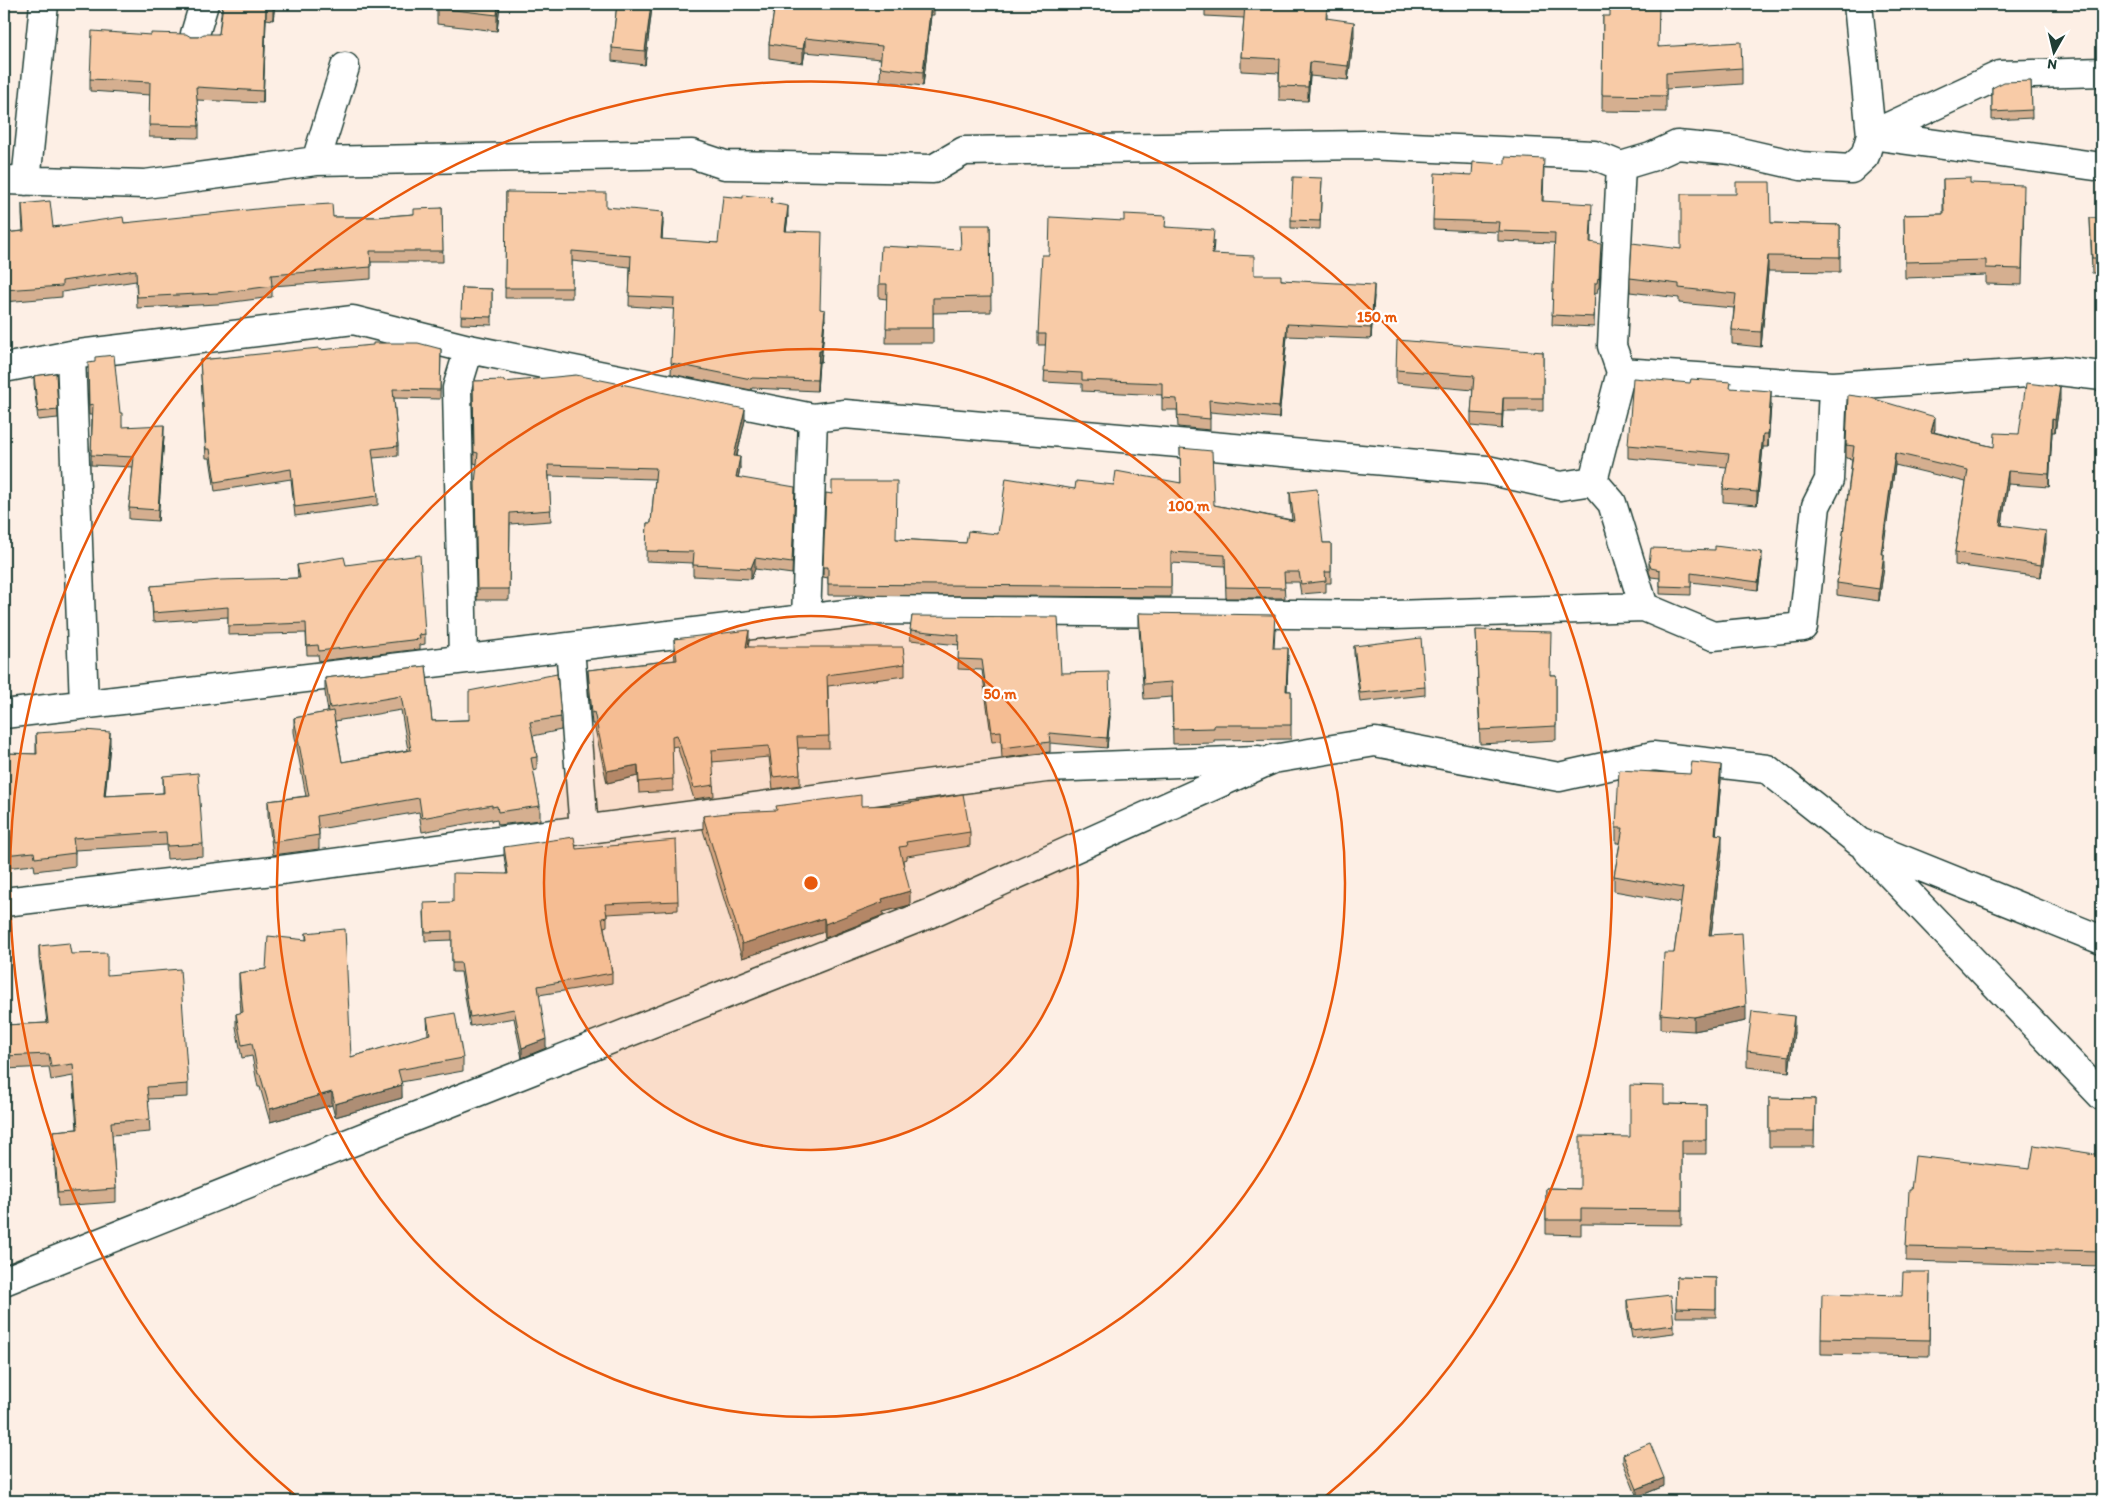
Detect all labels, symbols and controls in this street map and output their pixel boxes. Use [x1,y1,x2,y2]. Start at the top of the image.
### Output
north arrow [2028,28,2078,78]
text: N [2046,55,2058,73]
text: 150 m [1357,308,1397,326]
text: 100 m [1168,497,1210,515]
text: 50 m [983,685,1017,703]
centre of rings [802,874,820,892]

